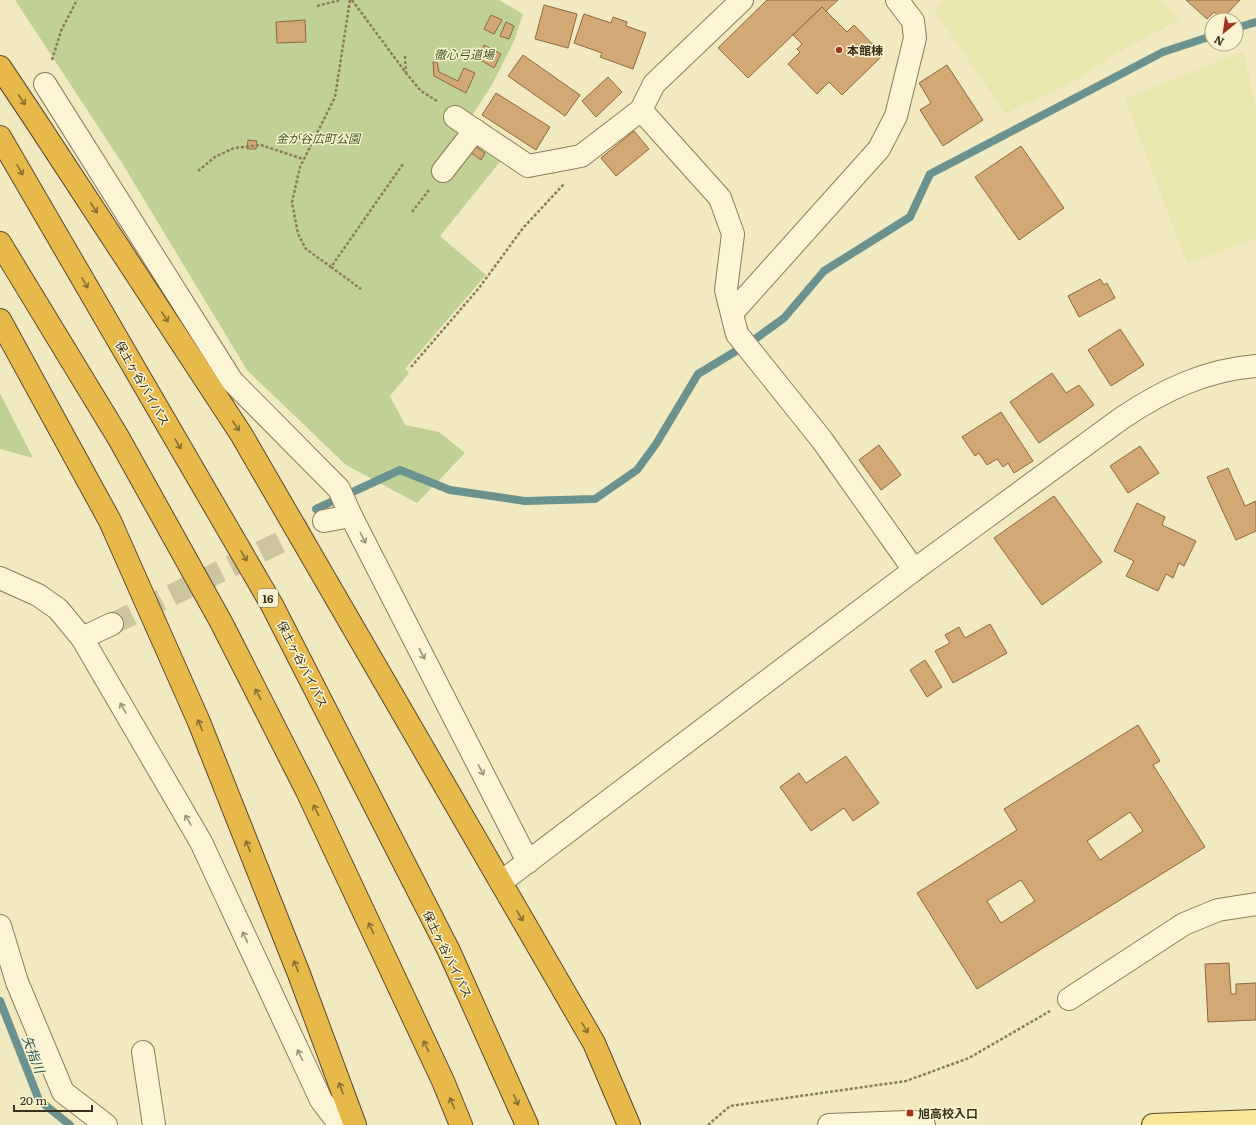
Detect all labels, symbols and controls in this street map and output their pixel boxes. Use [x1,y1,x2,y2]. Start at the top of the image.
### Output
north arrow [1204,12,1244,52]
text: N [1211,32,1227,51]
place label: 本館棟 [847,41,883,59]
park label: 徹心弓道場 [434,45,496,63]
marker: 本館棟 [834,45,844,55]
one-way arrow [18,94,26,105]
park label: 金が谷広町公園 [276,129,362,147]
one-way arrow [17,164,25,176]
one-way arrow [90,202,98,214]
one-way arrow [82,277,89,289]
one-way arrow [161,311,169,322]
street label: 保土ヶ谷バイパス [111,337,175,429]
one-way arrow [232,420,240,431]
one-way arrow [175,438,183,450]
one-way arrow [359,532,367,544]
one-way arrow [240,550,248,562]
road number: 16 [258,589,278,607]
street label: 保土ヶ谷バイパス [273,617,333,711]
one-way arrow [418,648,426,660]
one-way arrow [254,688,261,700]
one-way arrow [118,702,126,714]
one-way arrow [196,719,204,731]
one-way arrow [477,763,485,775]
one-way arrow [312,804,320,816]
one-way arrow [184,814,192,826]
one-way arrow [244,840,252,852]
street label: 保土ヶ谷バイパス [419,907,477,1001]
one-way arrow [517,910,525,922]
one-way arrow [367,922,374,934]
one-way arrow [241,932,248,944]
one-way arrow [292,961,300,973]
one-way arrow [582,1022,590,1034]
water label: 矢指川 [18,1032,51,1077]
one-way arrow [422,1040,429,1052]
one-way arrow [296,1049,303,1061]
one-way arrow [337,1083,345,1095]
scale bar [14,1087,92,1113]
text: 20 m [20,1091,47,1109]
one-way arrow [513,1094,520,1106]
one-way arrow [448,1097,455,1109]
place label: 旭高校入口 [918,1104,978,1122]
marker: 旭高校入口 [905,1108,915,1118]

